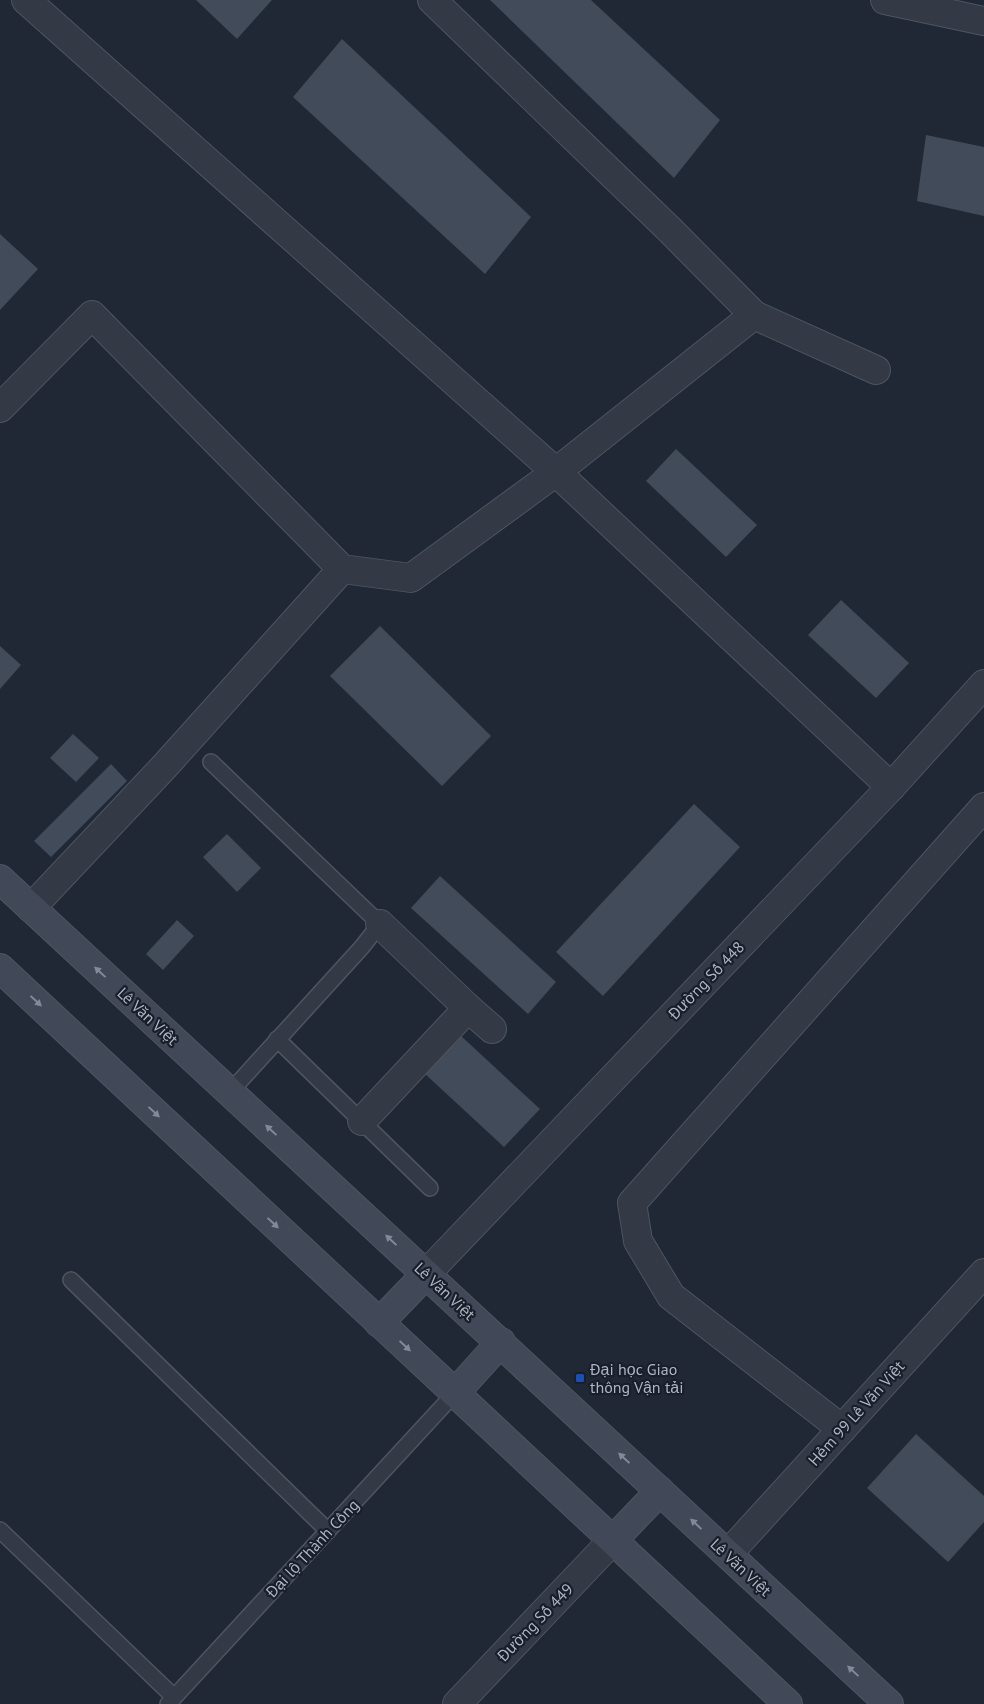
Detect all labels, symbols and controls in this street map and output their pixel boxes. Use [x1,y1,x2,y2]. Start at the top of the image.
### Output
street label: Đường Số 448 [663,937,748,1024]
one-way arrow [95,966,107,978]
street label: Lê Văn Việt [113,983,183,1050]
one-way arrow [29,995,41,1007]
one-way arrow [148,1106,160,1118]
one-way arrow [266,1124,278,1136]
one-way arrow [267,1217,279,1229]
one-way arrow [385,1234,397,1246]
street label: Lê Văn Việt [410,1258,480,1325]
one-way arrow [398,1340,410,1352]
street label: Hẻm 99 Lê Văn Việt [804,1356,909,1470]
place label: Đại học Giao thông Vận tải [589,1359,684,1397]
marker: Đại học Giao thông Vận tải [574,1372,586,1384]
one-way arrow [619,1452,631,1464]
street label: Đại lộ Thành Công [261,1495,363,1602]
one-way arrow [690,1518,702,1530]
street label: Lê Văn Việt [706,1534,776,1601]
street label: Đường Số 449 [492,1579,577,1666]
one-way arrow [848,1665,860,1677]

